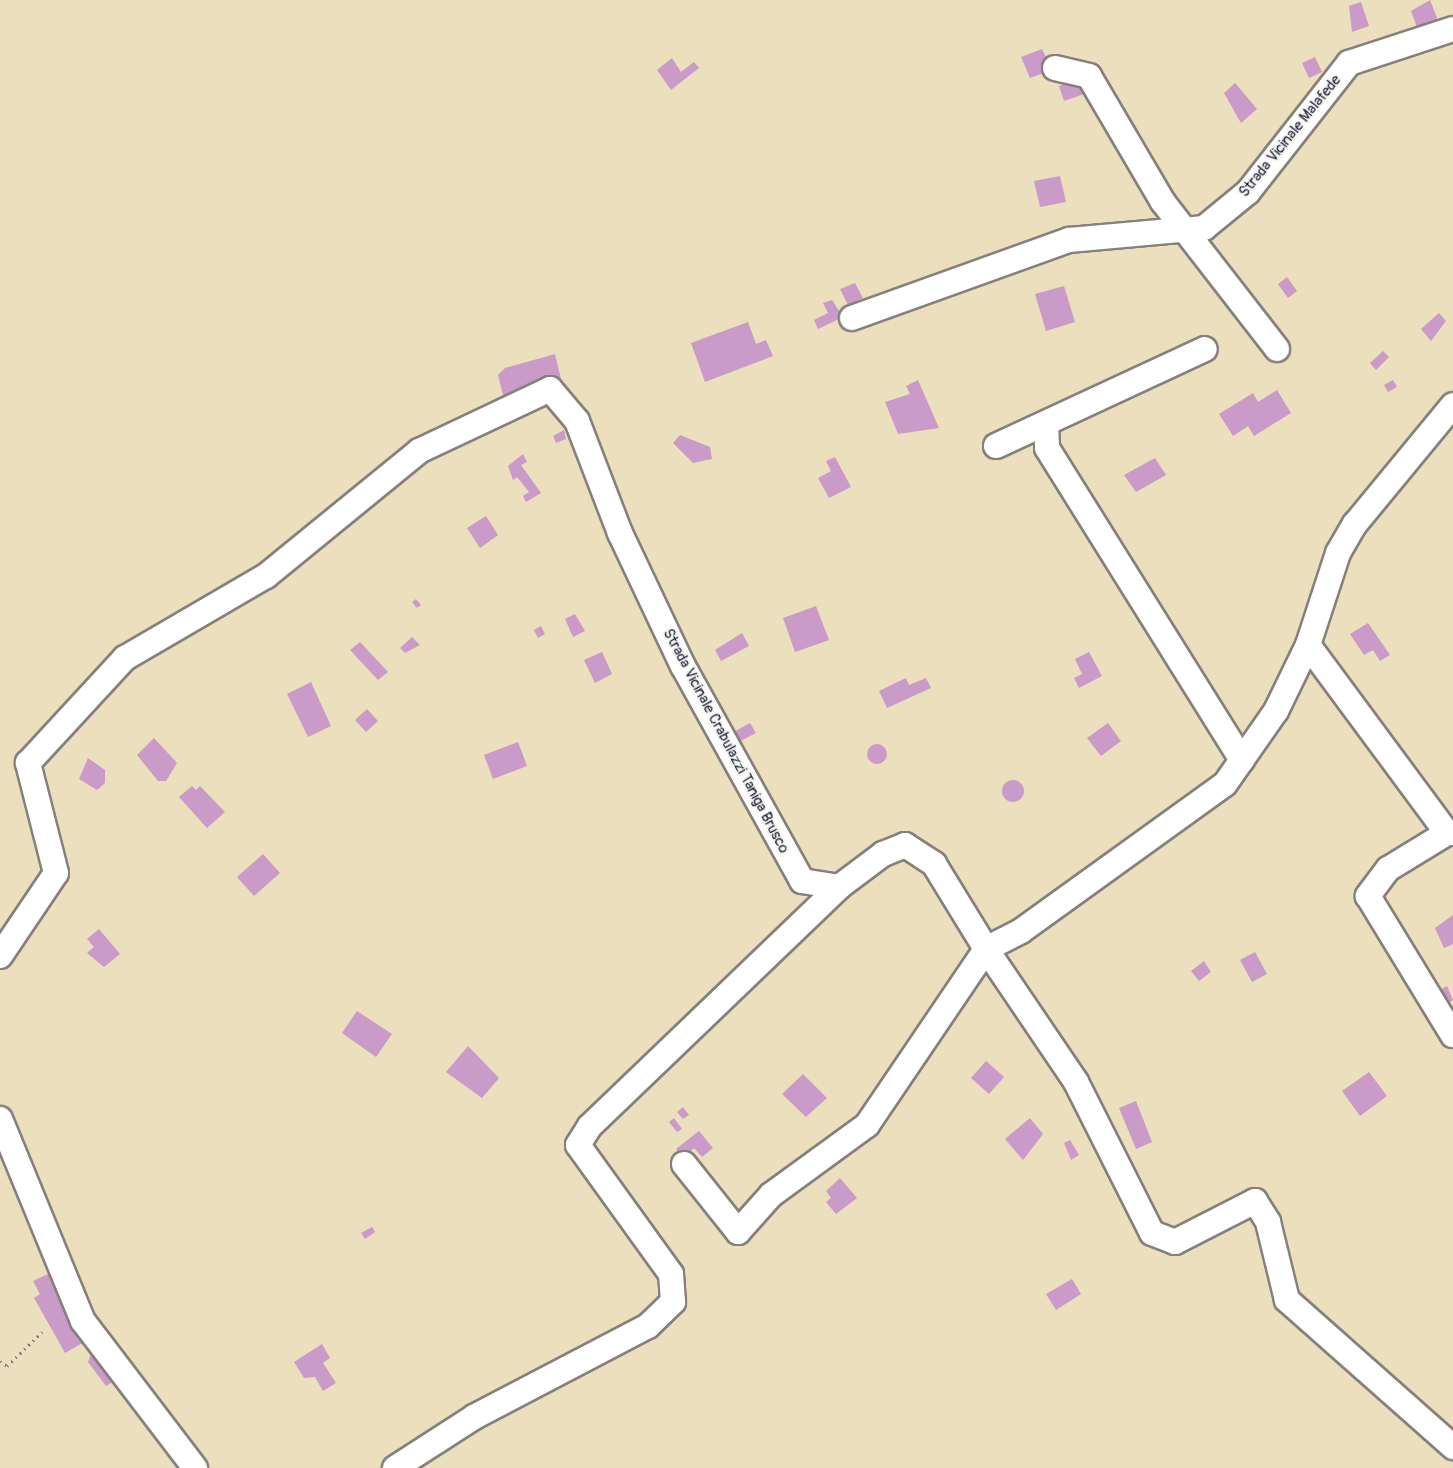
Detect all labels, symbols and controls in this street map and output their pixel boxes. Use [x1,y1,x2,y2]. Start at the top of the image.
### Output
street label: Strada Vicinale Malafede [1235,71,1345,201]
street label: Strada Vicinale Crabulazzi Taniga Brusco [659,626,793,856]

